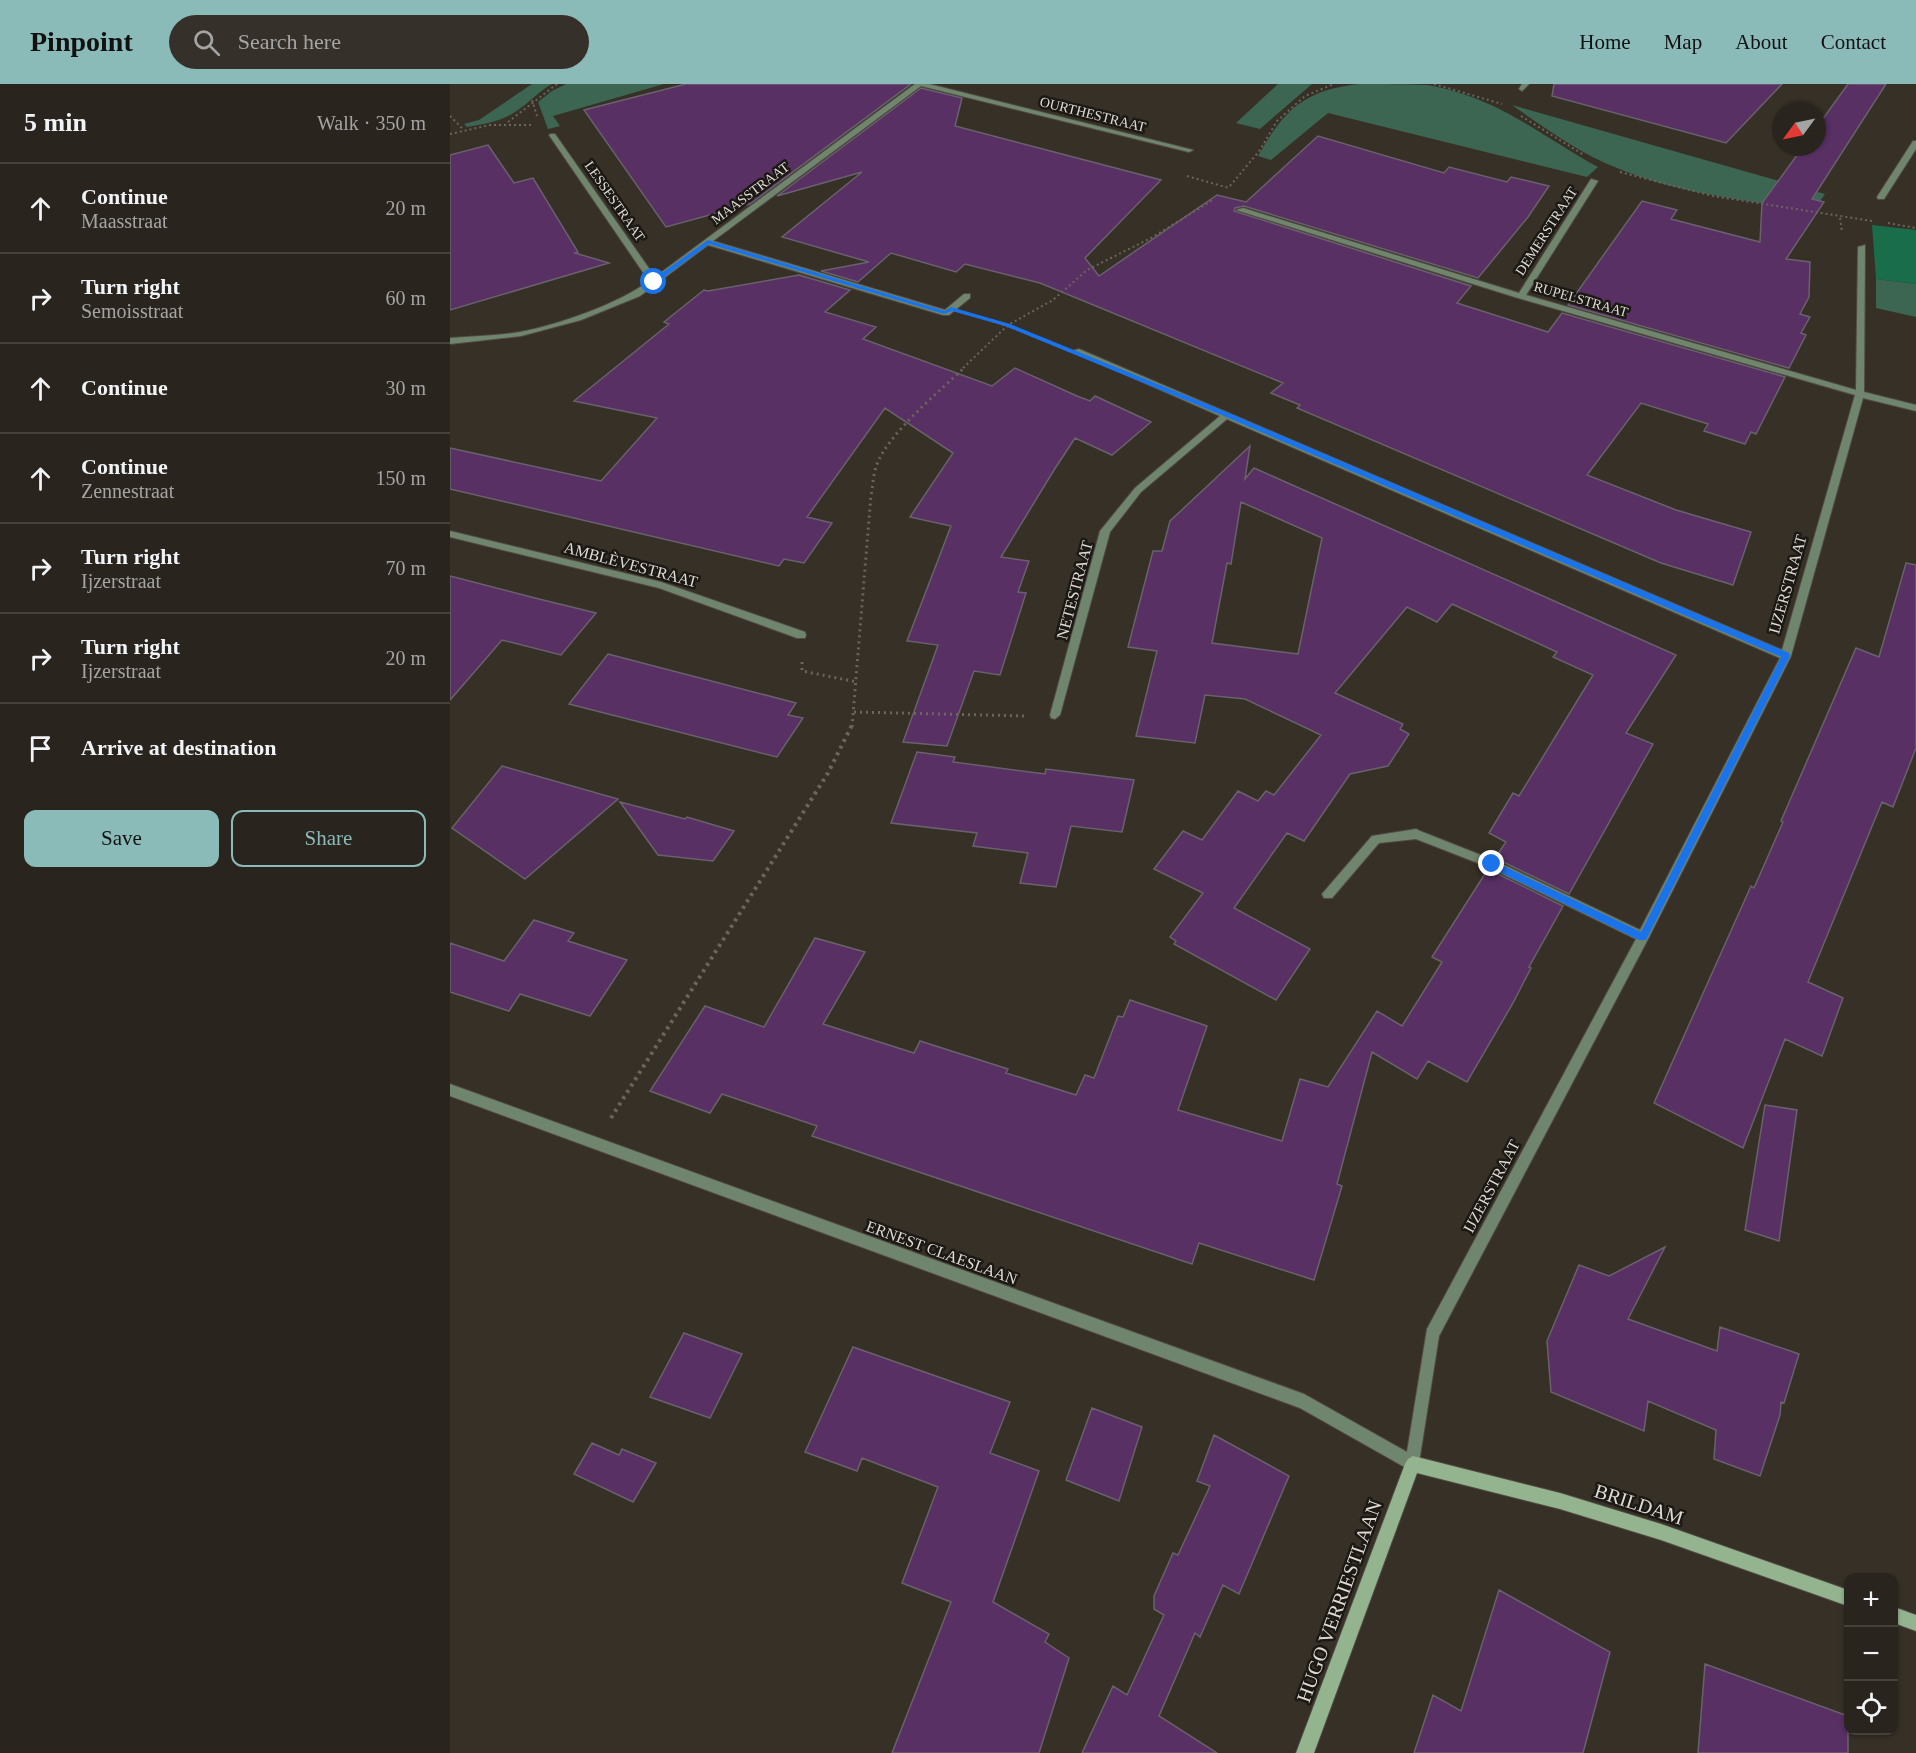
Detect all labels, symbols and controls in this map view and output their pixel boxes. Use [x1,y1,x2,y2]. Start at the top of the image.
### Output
search box [169,15,589,69]
text: Pinpoint [30,26,133,57]
icon: search [190,26,223,59]
text: Search here [238,29,341,54]
text: Home [1579,30,1631,54]
text: Map [1664,30,1702,54]
text: About [1735,30,1788,54]
text: Contact [1821,30,1886,54]
street label: OURTHESTRAAT [1038,94,1148,135]
north arrow [1772,102,1826,156]
text: 5 min [24,108,87,137]
text: Walk · 350 m [317,112,426,134]
street label: LESSESTRAAT [581,158,648,245]
street label: MAASSTRAAT [709,159,792,227]
text: Continue [81,184,168,209]
street label: DEMERSTRAAT [1512,184,1581,278]
icon: ahead [24,192,57,225]
text: 20 m [385,197,426,219]
text: Maasstraat [81,210,168,232]
route start [640,268,666,294]
text: Turn right [81,274,180,299]
street label: RUPELSTRAAT [1532,279,1630,320]
icon: right [24,282,57,315]
text: 60 m [385,287,426,309]
text: Semoisstraat [81,300,183,322]
icon: ahead [24,372,57,405]
text: Continue [81,375,168,400]
text: 30 m [385,377,426,399]
text: Continue [81,454,168,479]
icon: ahead [24,462,57,495]
text: 150 m [375,467,426,489]
text: Zennestraat [81,480,174,502]
street label: IJZERSTRAAT [1765,532,1810,636]
street label: AMBLÈVESTRAAT [562,537,700,591]
street label: NETESTRAAT [1053,539,1096,641]
text: Turn right [81,544,180,569]
icon: right [24,552,57,585]
text: 70 m [385,557,426,579]
text: Ijzerstraat [81,570,161,592]
text: Turn right [81,634,180,659]
icon: right [24,642,57,675]
text: 20 m [385,647,426,669]
text: Ijzerstraat [81,660,161,682]
icon: arrive [24,732,57,765]
text: Arrive at destination [81,735,277,760]
button: Save [24,810,219,867]
button: Share [231,810,426,867]
route end [1478,850,1504,876]
street label: IJZERSTRAAT [1460,1137,1523,1235]
street label: ERNEST CLAESLAAN [864,1217,1020,1288]
street label: BRILDAM [1592,1479,1686,1529]
street label: HUGO VERRIESTLAAN [1292,1497,1386,1705]
map controls [1844,1573,1898,1735]
button: + [1844,1573,1898,1627]
button: − [1844,1627,1898,1681]
button: locate [1844,1681,1898,1735]

